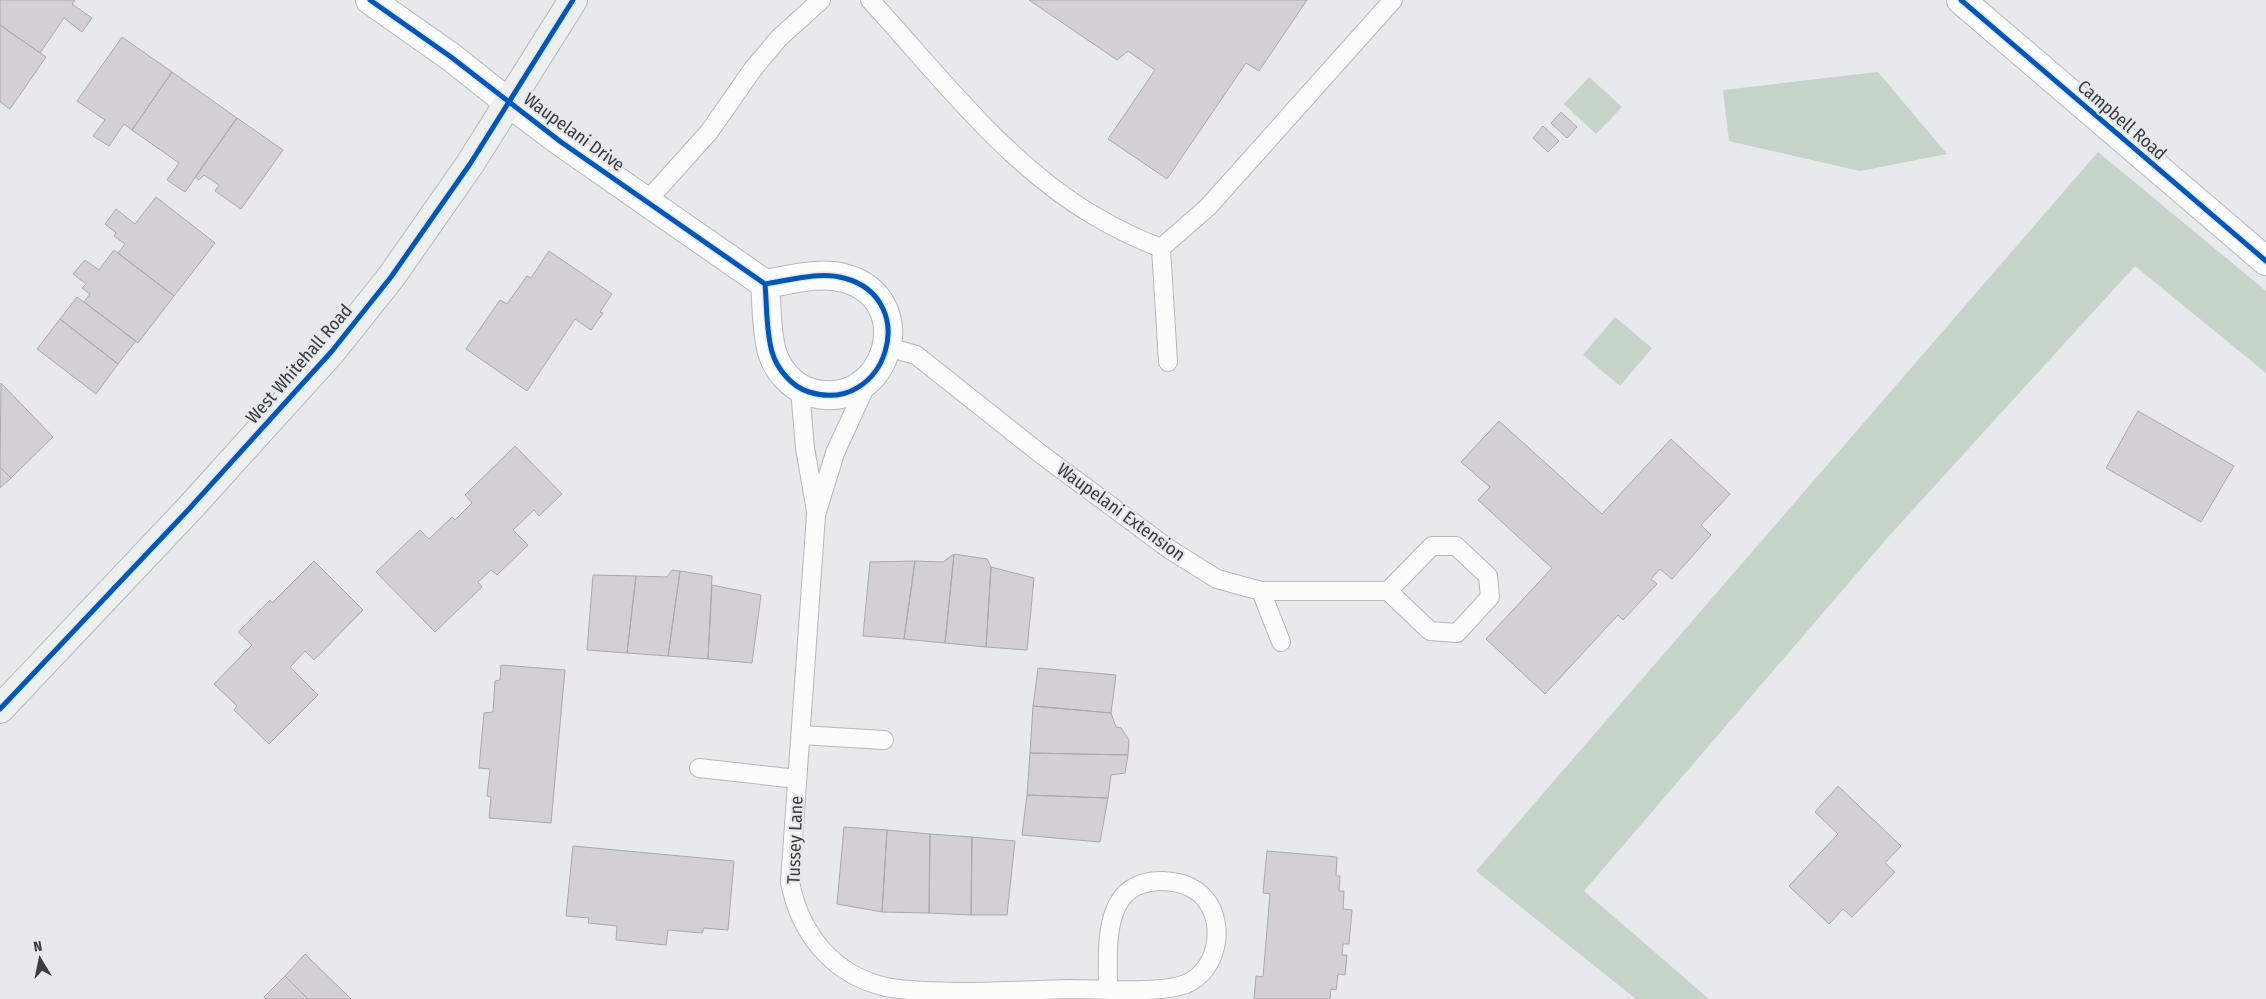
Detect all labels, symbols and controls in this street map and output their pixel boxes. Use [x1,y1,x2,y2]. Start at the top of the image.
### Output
street label: Campbell Road [2073,75,2171,165]
street label: Waupelani Drive [519,88,629,176]
street label: West Whitehall Road [241,300,357,428]
street label: Waupelani Extension [1053,458,1189,566]
street label: Tussey Lane [782,795,808,885]
north arrow [15,934,65,984]
text: N [32,938,43,956]

